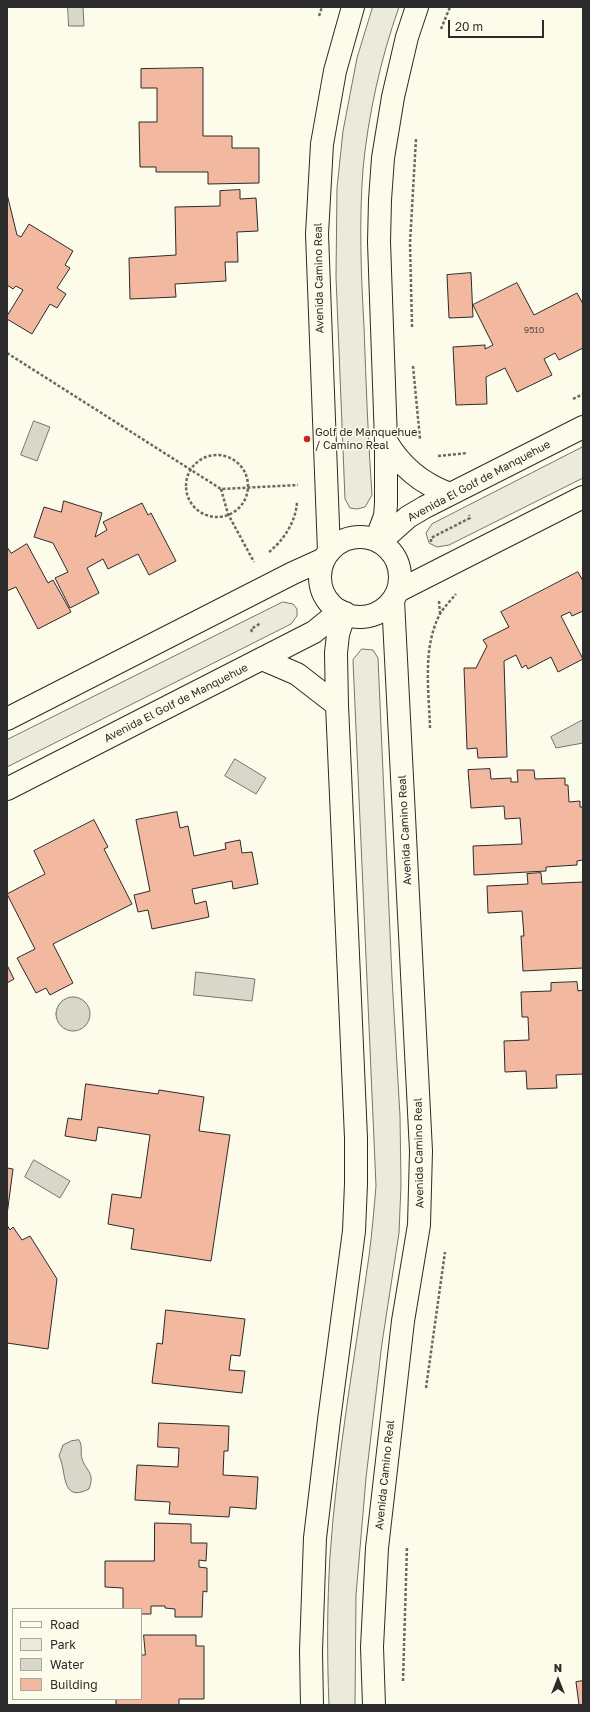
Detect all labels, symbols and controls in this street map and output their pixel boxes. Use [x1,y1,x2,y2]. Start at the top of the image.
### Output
scale bar [450,12,546,38]
text: 20 m [455,19,483,34]
street label: Avenida Camino Real [311,223,327,333]
house number: 9510 [524,325,544,335]
place label: Golf de Manquehue / Camino Real [315,426,417,452]
marker: Golf de Manquehue / Camino Real [302,434,312,444]
street label: Avenida El Golf de Manquehue [405,438,553,524]
street label: Avenida El Golf de Manquehue [102,661,250,745]
street label: Avenida Camino Real [396,775,414,885]
street label: Avenida Camino Real [411,1098,427,1208]
street label: Avenida Camino Real [373,1419,397,1531]
legend [12,1608,142,1700]
text: Road [50,1617,79,1632]
text: Park [50,1637,76,1652]
text: Water [50,1657,84,1672]
north arrow [538,1660,578,1700]
text: N [554,1661,562,1674]
text: Building [50,1677,98,1692]

